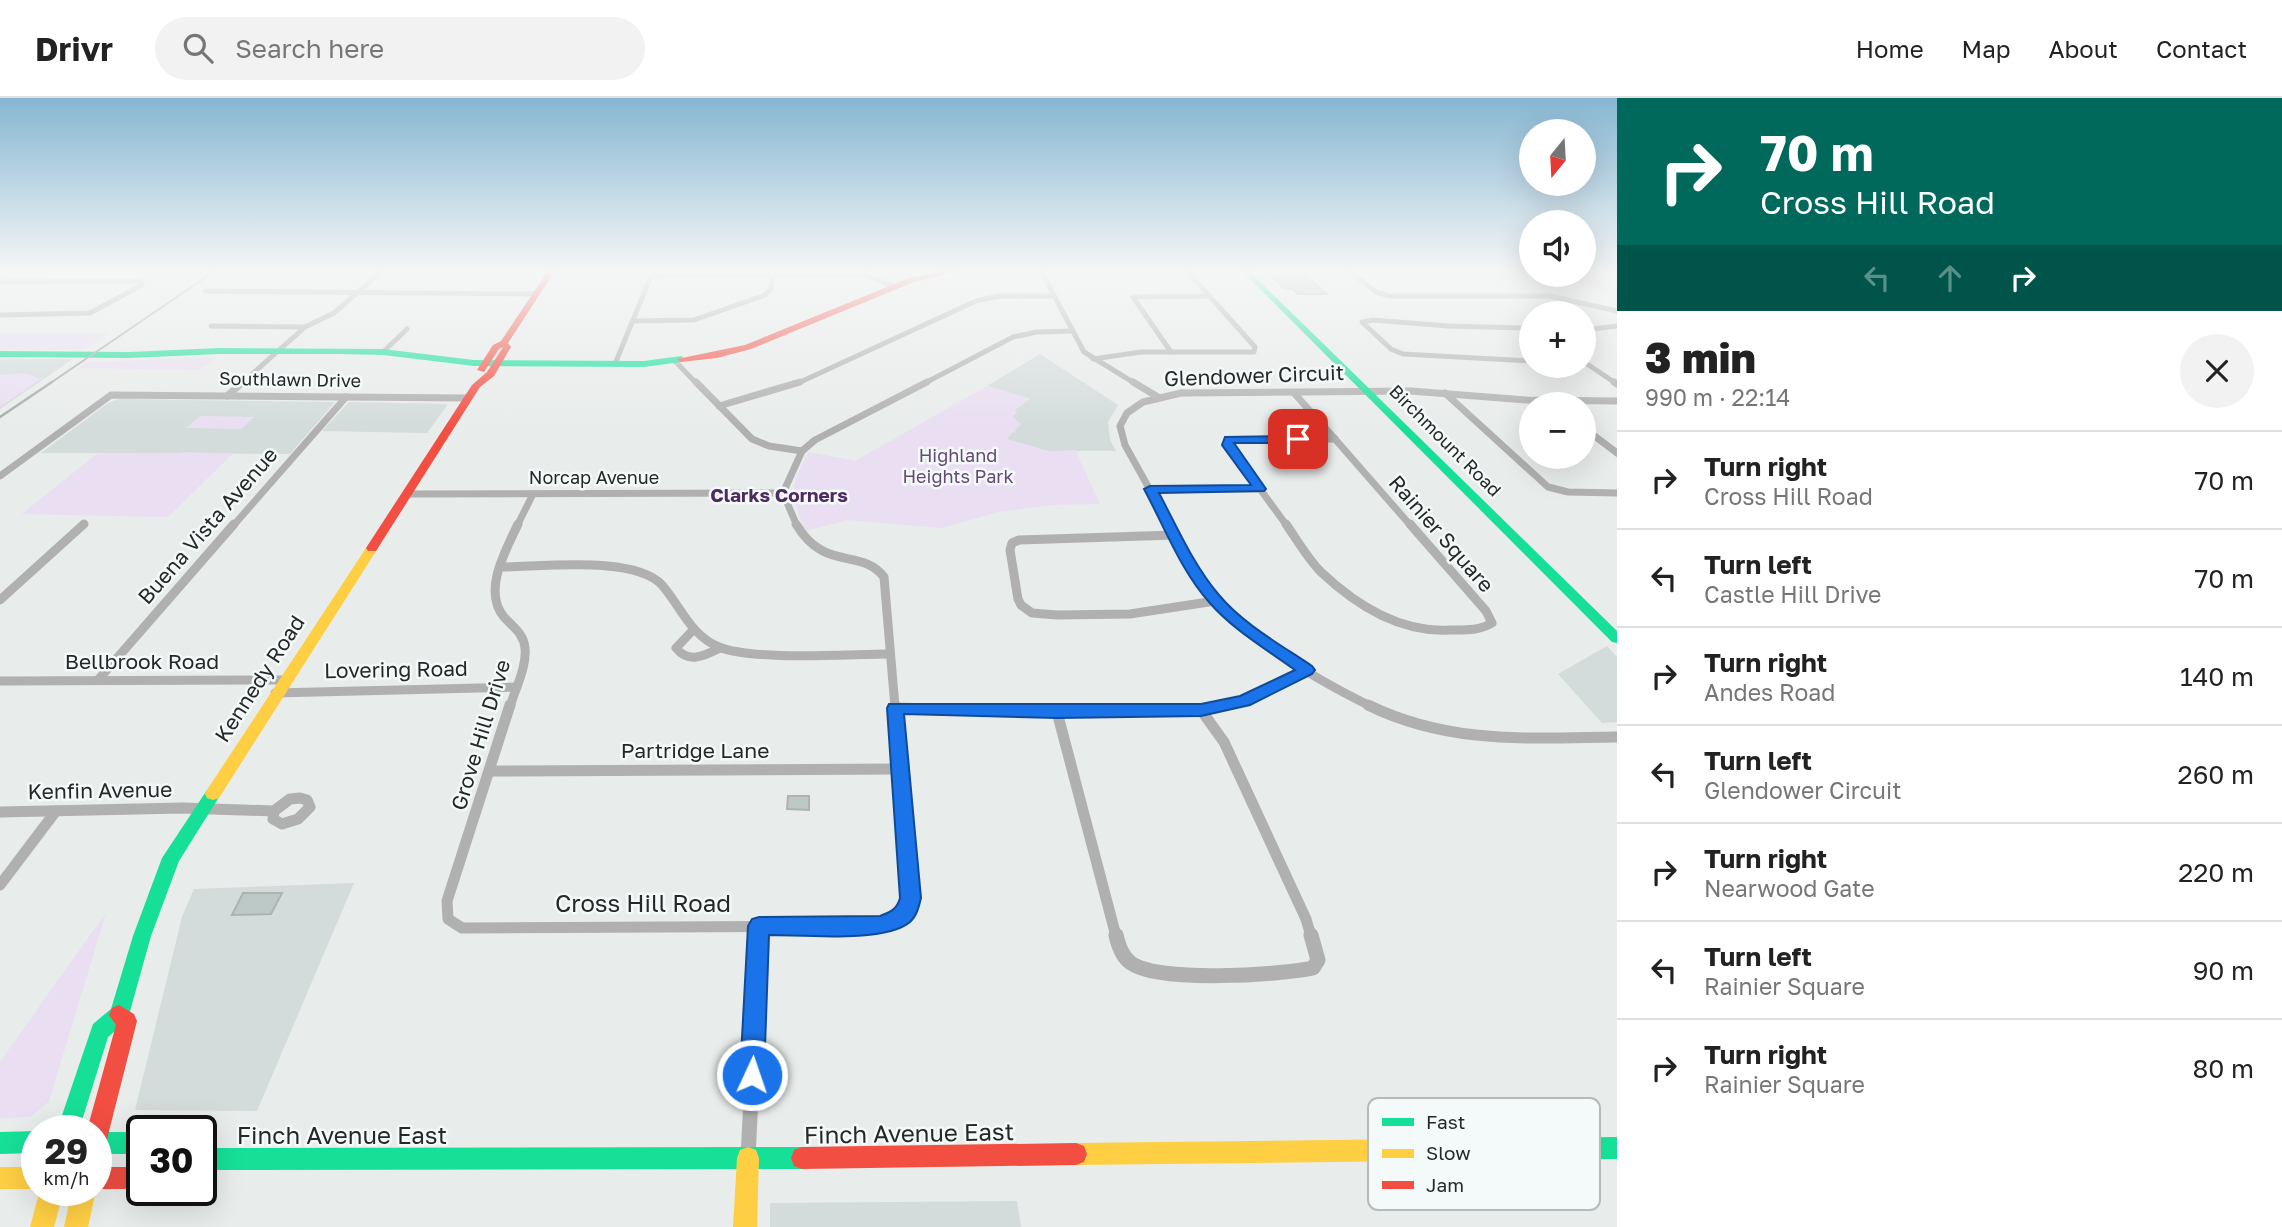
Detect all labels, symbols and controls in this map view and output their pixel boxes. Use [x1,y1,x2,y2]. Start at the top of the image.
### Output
search box [155,17,645,80]
text: Drivr [35,29,113,68]
icon: search [179,29,217,67]
text: Search here [235,33,384,64]
text: Home [1856,34,1924,63]
text: Map [1962,34,2011,63]
text: About [2049,34,2118,63]
text: Contact [2156,34,2247,63]
north arrow [1519,119,1596,196]
map controls [1519,119,1596,469]
text: 70 m [1760,123,1874,182]
icon: right [1645,126,1736,217]
text: Cross Hill Road [1760,183,1995,221]
button: sound [1519,210,1596,287]
icon: left [1858,259,1896,297]
icon: ahead [1931,259,1969,297]
icon: right [2004,259,2042,297]
button: + [1519,301,1596,378]
text: 3 min [1645,332,1756,382]
button: close [2180,334,2254,408]
street label: Glendower Circuit [1163,359,1344,391]
street label: Southlawn Drive [219,367,361,391]
street label: Birchmount Road [1385,380,1506,501]
text: 990 m · 22:14 [1645,383,1790,411]
button: − [1519,392,1596,469]
pin [1268,409,1328,469]
icon: arrive [1279,420,1317,458]
street label: Buena Vista Avenue [132,442,282,609]
park label: Highland Heights Park [902,444,1014,487]
text: Turn right [1704,451,1827,482]
icon: right [1645,461,1683,499]
text: 70 m [2195,465,2254,496]
street label: Norcap Avenue [529,466,659,488]
street label: Rainier Square [1384,469,1500,597]
text: Cross Hill Road [1704,482,1873,510]
district label: Clarks Corners [710,483,848,506]
text: Turn left [1704,549,1812,580]
icon: left [1645,559,1683,597]
text: 70 m [2195,563,2254,594]
text: Castle Hill Drive [1704,580,1881,608]
street label: Kennedy Road [209,610,310,747]
text: Turn right [1704,647,1827,678]
street label: Bellbrook Road [65,648,219,674]
street label: Lovering Road [324,655,468,683]
street label: Grove Hill Drive [445,656,515,813]
icon: right [1645,657,1683,695]
text: 140 m [2180,661,2254,692]
text: Andes Road [1704,678,1835,706]
street label: Partridge Lane [621,737,769,763]
text: Turn left [1704,745,1812,776]
icon: left [1645,755,1683,793]
text: 260 m [2178,759,2254,790]
street label: Kenfin Avenue [27,776,173,804]
text: Glendower Circuit [1704,776,1901,804]
text: Turn right [1704,843,1827,874]
icon: right [1645,853,1683,891]
text: 220 m [2178,857,2254,888]
text: Nearwood Gate [1704,874,1875,902]
street label: Cross Hill Road [555,888,731,917]
text: Turn left [1704,941,1812,972]
icon: left [1645,951,1683,989]
text: 90 m [2193,955,2254,986]
text: Rainier Square [1704,972,1865,1000]
position arrow [715,1038,789,1112]
text: Turn right [1704,1039,1827,1070]
icon: right [1645,1049,1683,1087]
text: 80 m [2193,1053,2254,1084]
text: Rainier Square [1704,1070,1865,1098]
legend [1368,1098,1600,1210]
text: Fast [1426,1110,1465,1133]
speed limit sign: 30 [126,1115,217,1206]
street label: Finch Avenue East [804,1116,1014,1149]
street label: Finch Avenue East [237,1120,447,1149]
text: 29 [45,1130,88,1172]
text: Slow [1426,1141,1471,1164]
text: km/h [44,1167,89,1189]
text: Jam [1426,1173,1464,1196]

